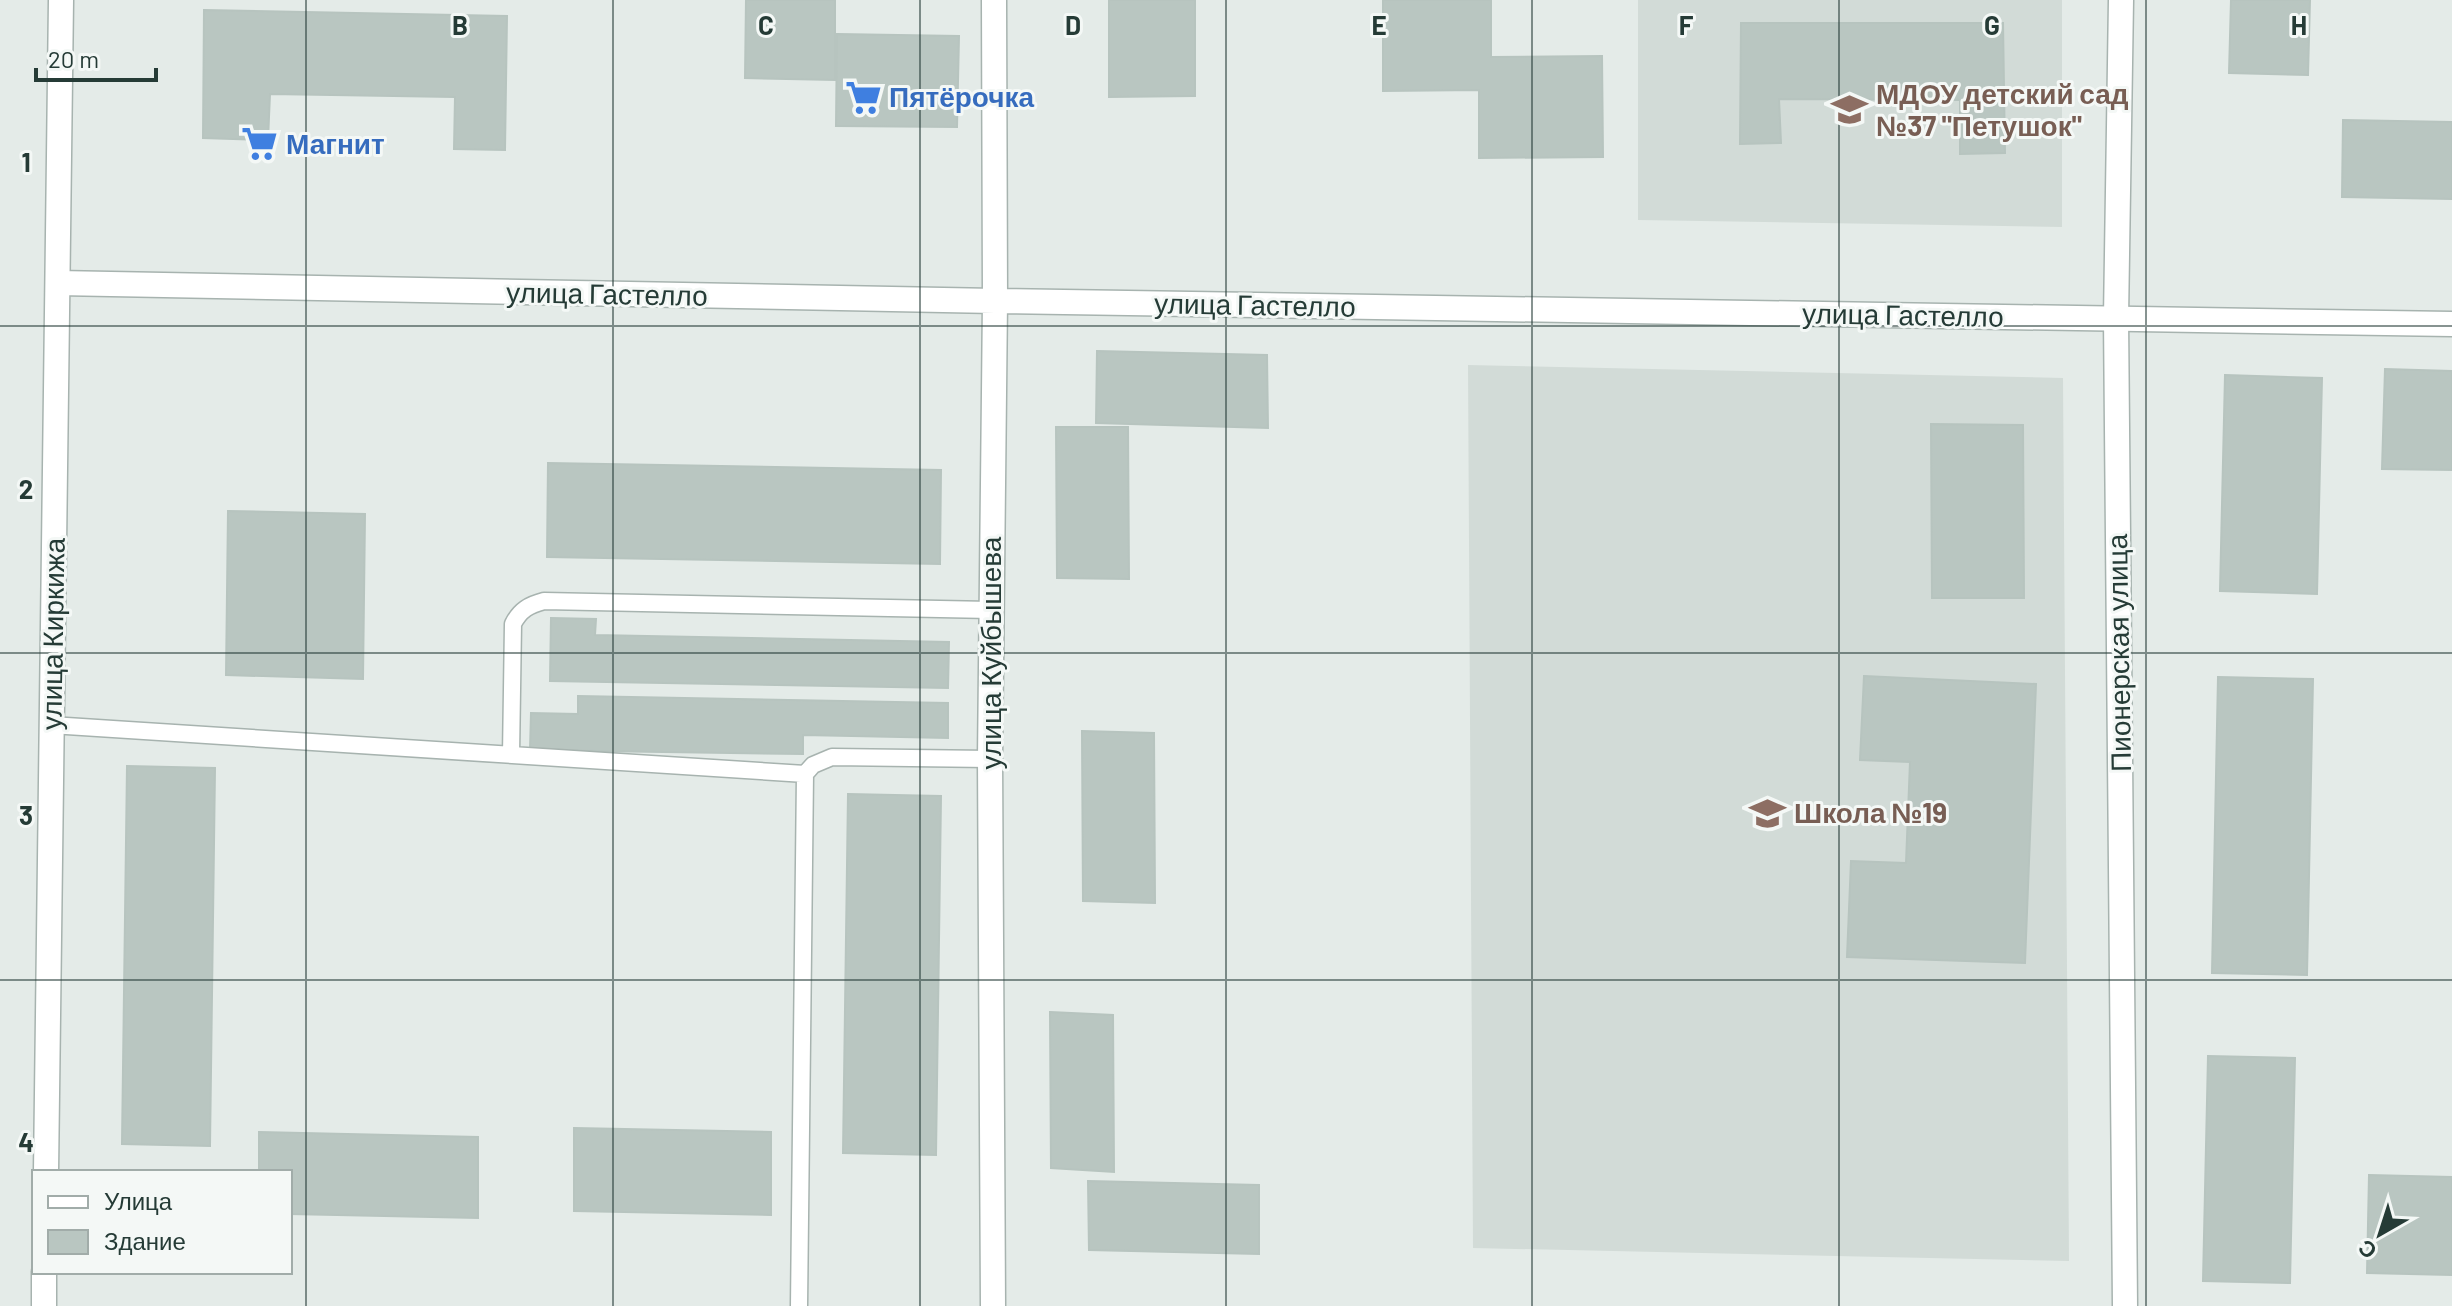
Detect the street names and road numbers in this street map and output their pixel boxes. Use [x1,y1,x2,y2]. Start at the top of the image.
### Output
street label: улица Гастелло [506,274,708,312]
street label: улица Гастелло [1154,285,1356,323]
street label: улица Гастелло [1802,295,2004,333]
street label: Пионерская улица [2099,533,2137,772]
street label: улица Куйбышева [973,536,1007,769]
street label: улица Киркижа [33,537,71,730]

